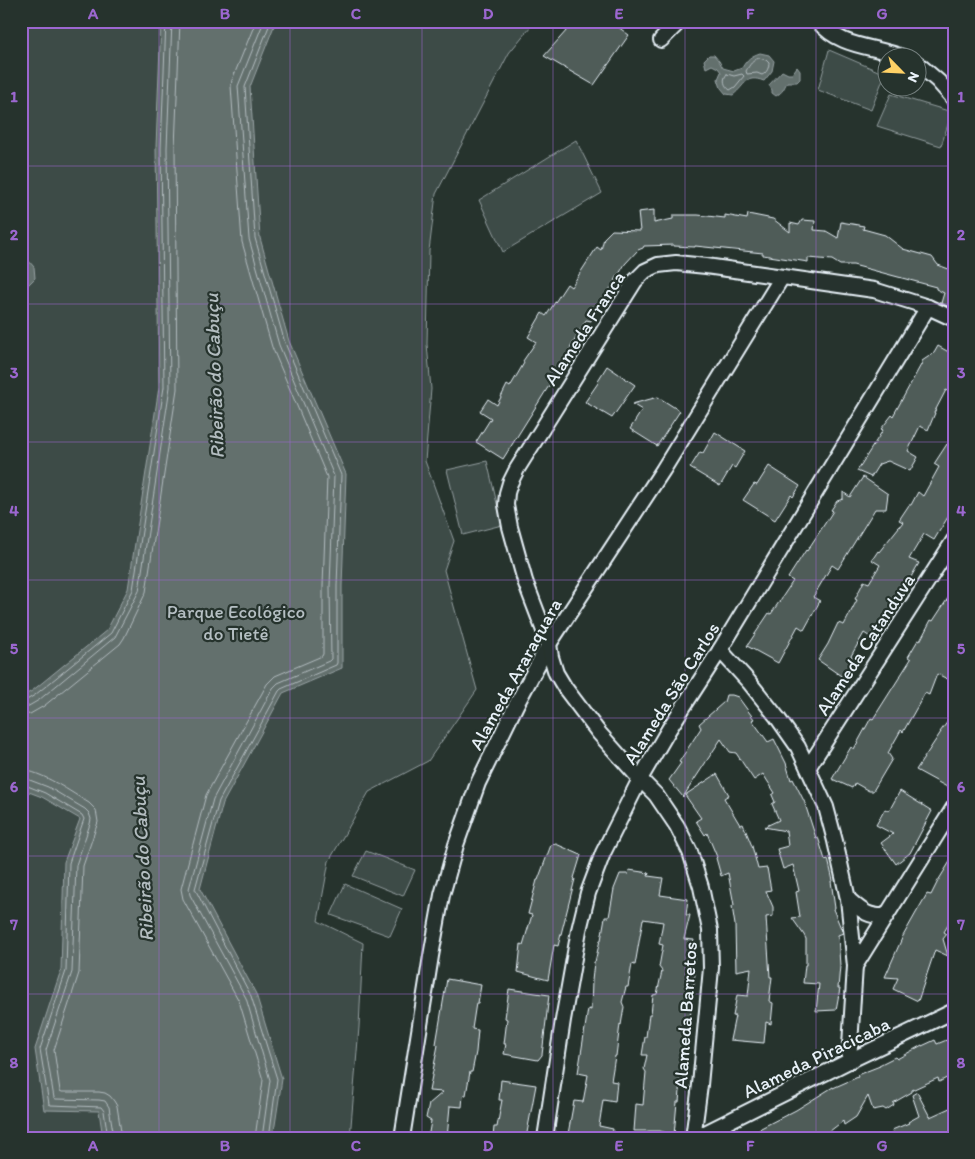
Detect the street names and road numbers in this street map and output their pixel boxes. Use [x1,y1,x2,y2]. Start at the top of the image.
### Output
street label: Alameda Franca [539,267,630,390]
street label: Alameda Catanduva [811,569,920,719]
street label: Alameda Araraquara [464,595,567,754]
street label: Alameda São Carlos [618,618,724,769]
street label: Alameda Barretos [669,941,702,1089]
street label: Alameda Piracicaba [739,1012,893,1103]

